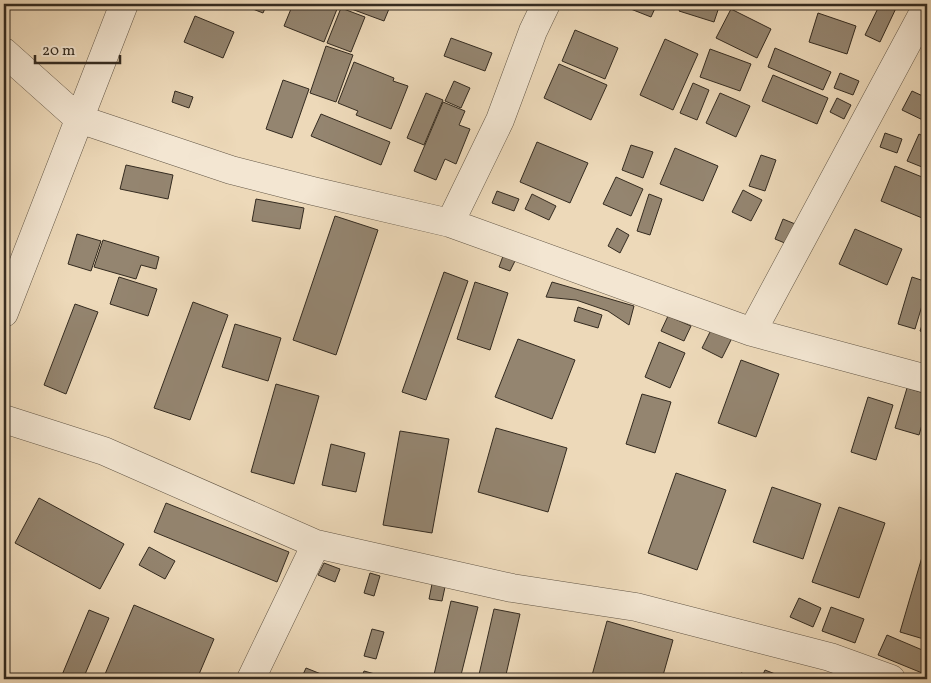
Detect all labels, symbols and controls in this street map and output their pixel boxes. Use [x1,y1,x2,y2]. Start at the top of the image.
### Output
scale bar [35,32,120,64]
text: 20 m [42,41,75,62]

